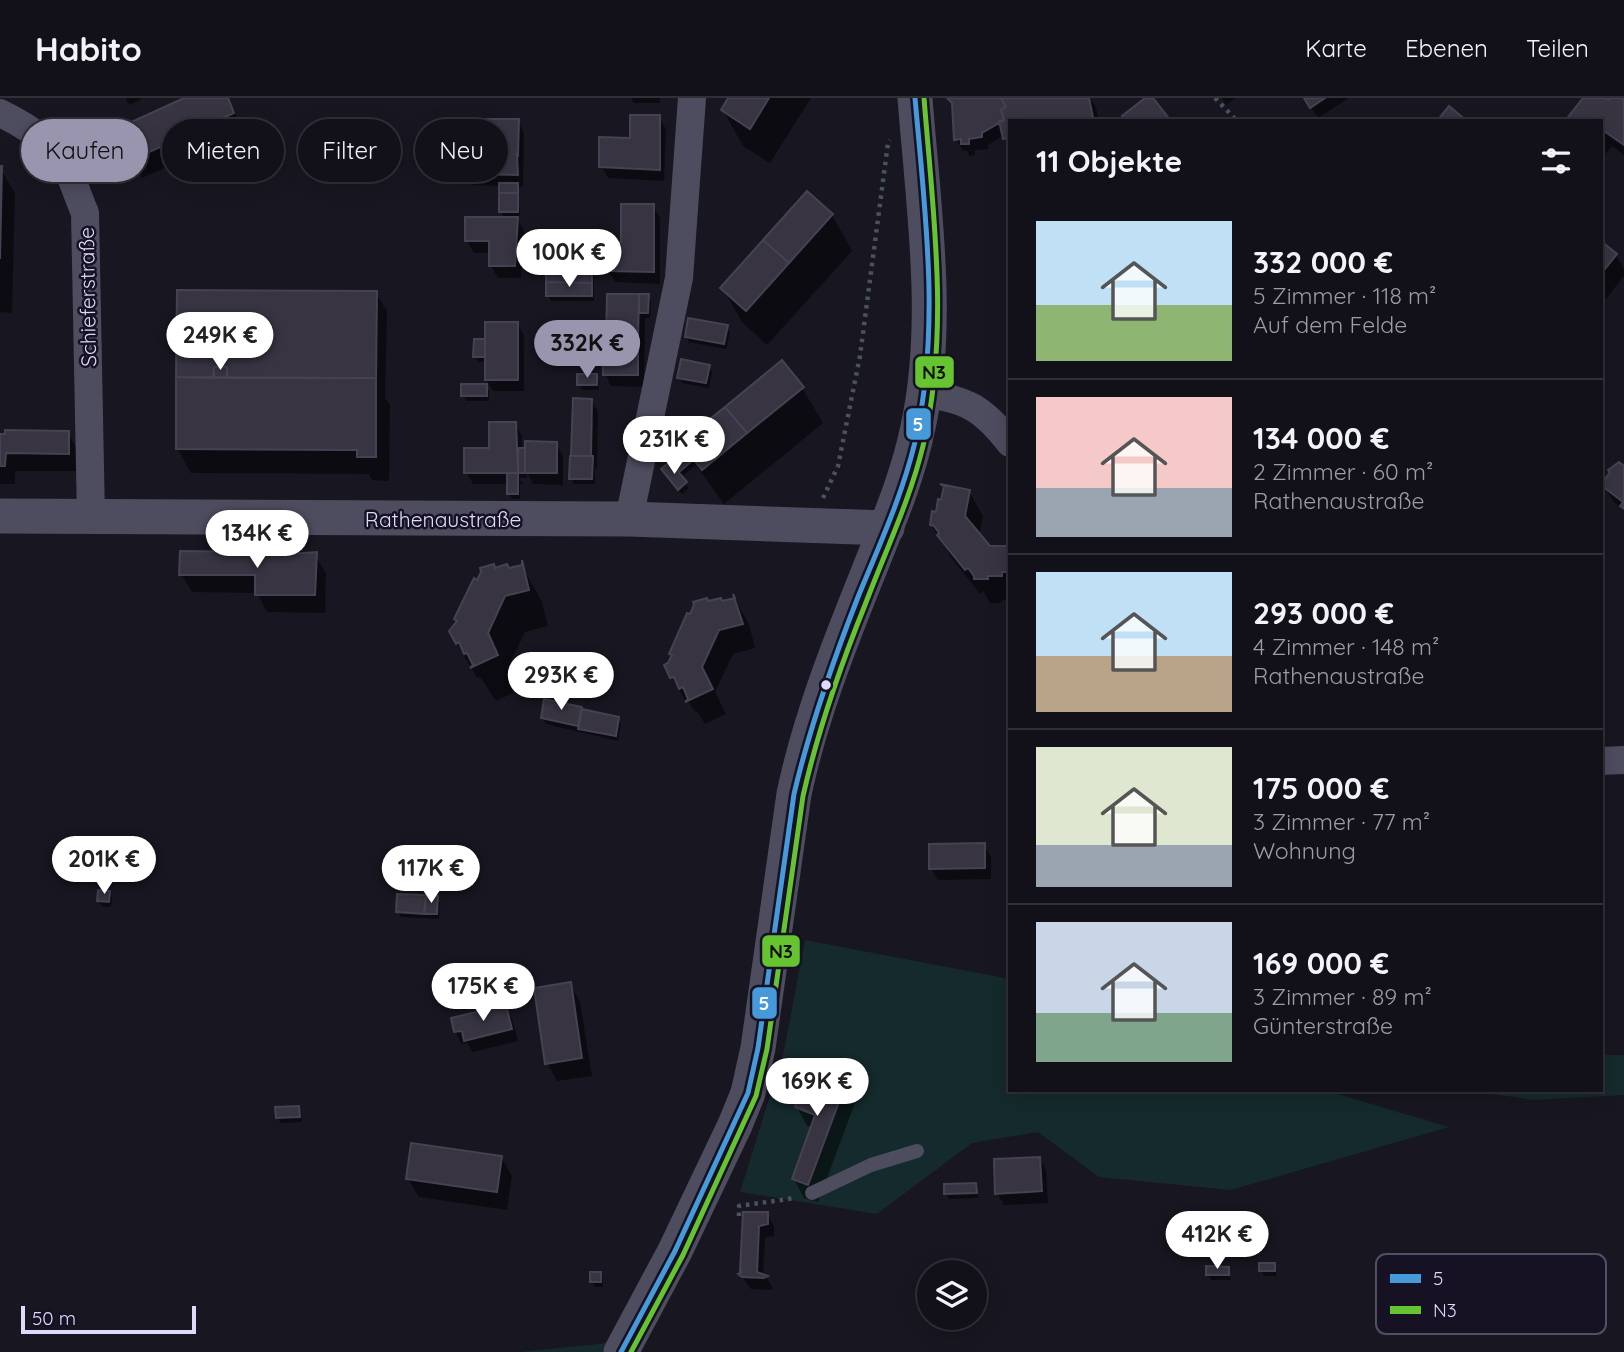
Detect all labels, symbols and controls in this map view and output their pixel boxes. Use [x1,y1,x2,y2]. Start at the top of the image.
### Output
text: Habito [35,28,142,69]
text: Karte [1305,33,1367,63]
text: Ebenen [1405,33,1488,63]
text: Teilen [1526,33,1589,63]
chip: Kaufen [21,119,148,182]
chip: Mieten [162,119,284,182]
chip: Filter [298,119,401,182]
chip: Neu [415,119,508,182]
text: 11 Objekte [1036,142,1182,180]
icon: filters [1537,142,1575,180]
street label: Schieferstraße [73,227,101,367]
pin: 100K € [512,230,626,289]
text: 100K € [532,237,606,266]
text: 332 000 € [1253,243,1393,281]
icon: home [1092,249,1176,333]
text: 5 Zimmer · 118 m² [1253,281,1436,310]
text: Auf dem Felde [1253,310,1407,339]
pin: 249K € [163,313,277,372]
text: 249K € [182,320,258,349]
pin: 332K € [530,320,644,380]
text: 332K € [550,328,624,357]
line badge: N3 [914,355,955,389]
text: N3 [922,360,946,384]
line badge: 5 [905,407,932,441]
text: 5 [913,412,923,436]
pin: 231K € [617,416,731,476]
text: 134 000 € [1253,419,1389,457]
text: 231K € [639,424,709,453]
icon: home [1092,425,1176,509]
text: 2 Zimmer · 60 m² [1253,457,1433,486]
text: Rathenaustraße [1253,486,1424,515]
street label: Rathenaustraße [365,506,521,532]
pin: 134K € [200,510,314,570]
text: 134K € [222,518,292,547]
text: 293 000 € [1253,594,1394,632]
icon: home [1092,600,1176,684]
text: 4 Zimmer · 148 m² [1253,632,1439,661]
pin: 293K € [504,652,618,712]
text: 293K € [524,660,598,689]
text: Rathenaustraße [1253,661,1424,690]
unlabelled marker [819,678,833,692]
text: 175 000 € [1253,769,1389,807]
icon: home [1092,775,1176,859]
text: 3 Zimmer · 77 m² [1253,807,1430,836]
pin: 201K € [47,836,161,896]
text: Wohnung [1253,836,1356,865]
text: 201K € [68,844,140,873]
pin: 117K € [374,846,488,905]
text: 117K € [398,853,464,882]
line badge: N3 [761,934,801,968]
text: N3 [769,939,793,963]
text: 169 000 € [1253,944,1389,982]
icon: home [1092,950,1176,1034]
pin: 175K € [426,964,540,1023]
text: 175K € [448,971,518,1000]
text: 3 Zimmer · 89 m² [1253,982,1432,1011]
line badge: 5 [751,986,778,1020]
text: 5 [759,991,769,1015]
text: Günterstraße [1253,1011,1393,1040]
pin: 169K € [760,1058,874,1118]
text: 169K € [782,1066,852,1095]
pin: 412K € [1160,1212,1274,1271]
text: 412K € [1182,1219,1252,1248]
legend [1376,1254,1606,1334]
map controls [917,1260,987,1330]
button: layers [917,1260,987,1330]
text: 5 [1433,1266,1443,1290]
text: N3 [1433,1298,1457,1322]
scale bar [21,1303,196,1335]
text: 50 m [32,1306,76,1330]

